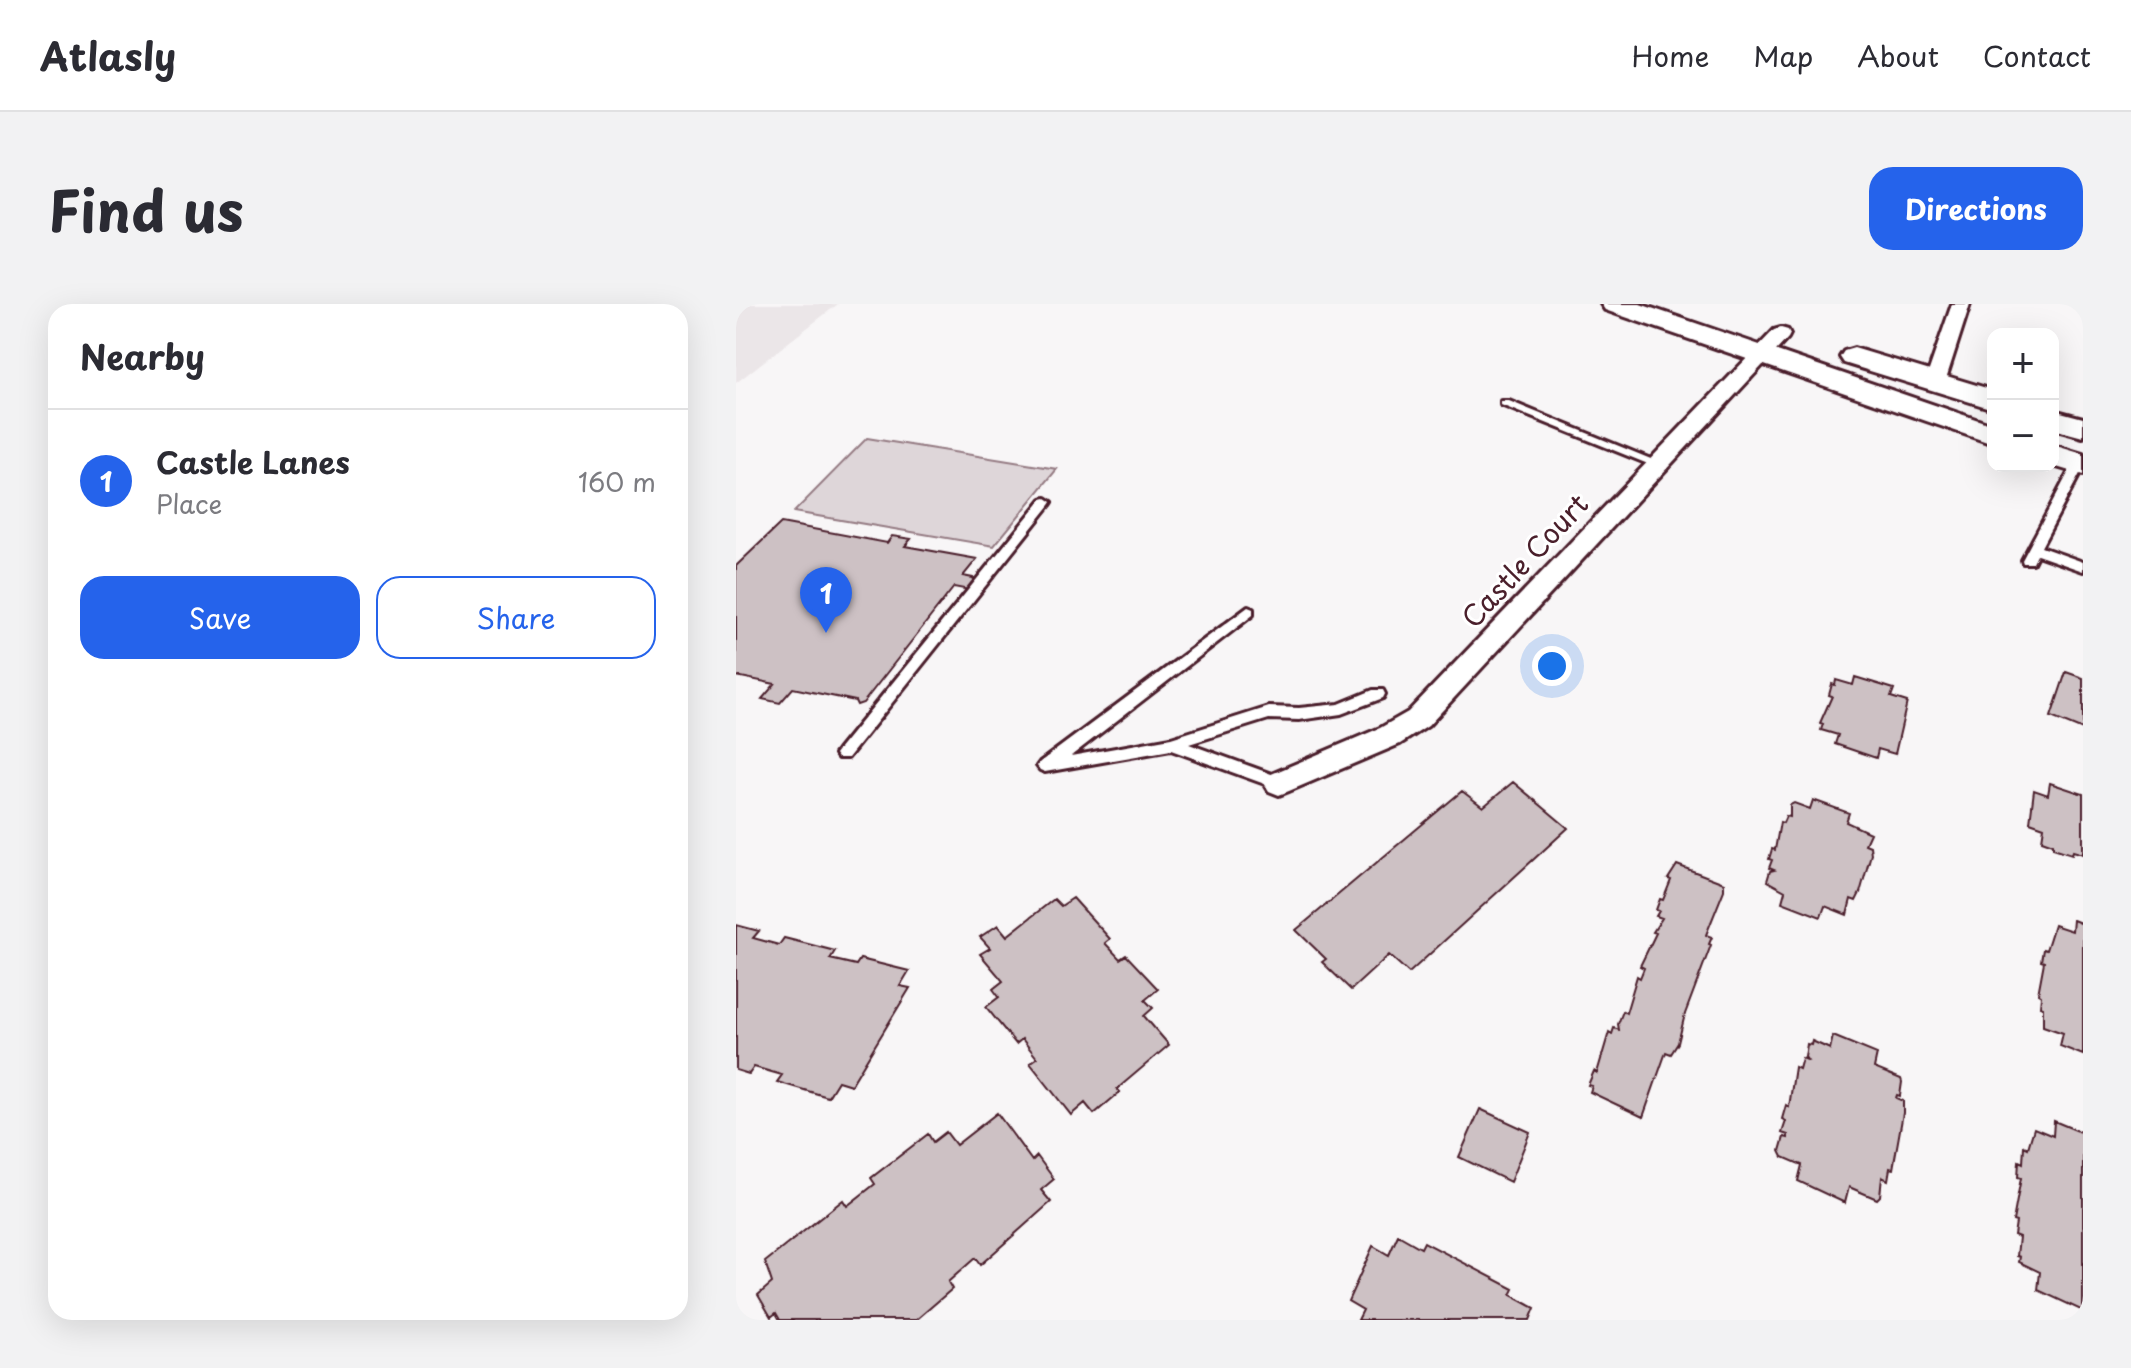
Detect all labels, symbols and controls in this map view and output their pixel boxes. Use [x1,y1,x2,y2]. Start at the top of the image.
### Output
text: Atlasly [40,27,176,84]
text: Home [1631,34,1709,77]
text: Map [1753,34,1813,77]
text: About [1857,34,1939,77]
text: Contact [1983,34,2091,77]
text: Find us [48,166,244,251]
button: Directions [1869,167,2083,250]
map controls [1987,328,2059,472]
button: + [1987,328,2059,400]
text: Nearby [80,330,205,382]
button: − [1987,400,2059,472]
text: Castle Lanes [156,439,350,484]
text: 1 [100,462,112,501]
text: 160 m [578,462,656,501]
street label: Castle Court [1450,483,1598,637]
text: Place [156,484,222,523]
pin: 1 [800,567,852,633]
button: Save [80,576,360,659]
button: Share [376,576,656,659]
your location [1532,646,1572,686]

